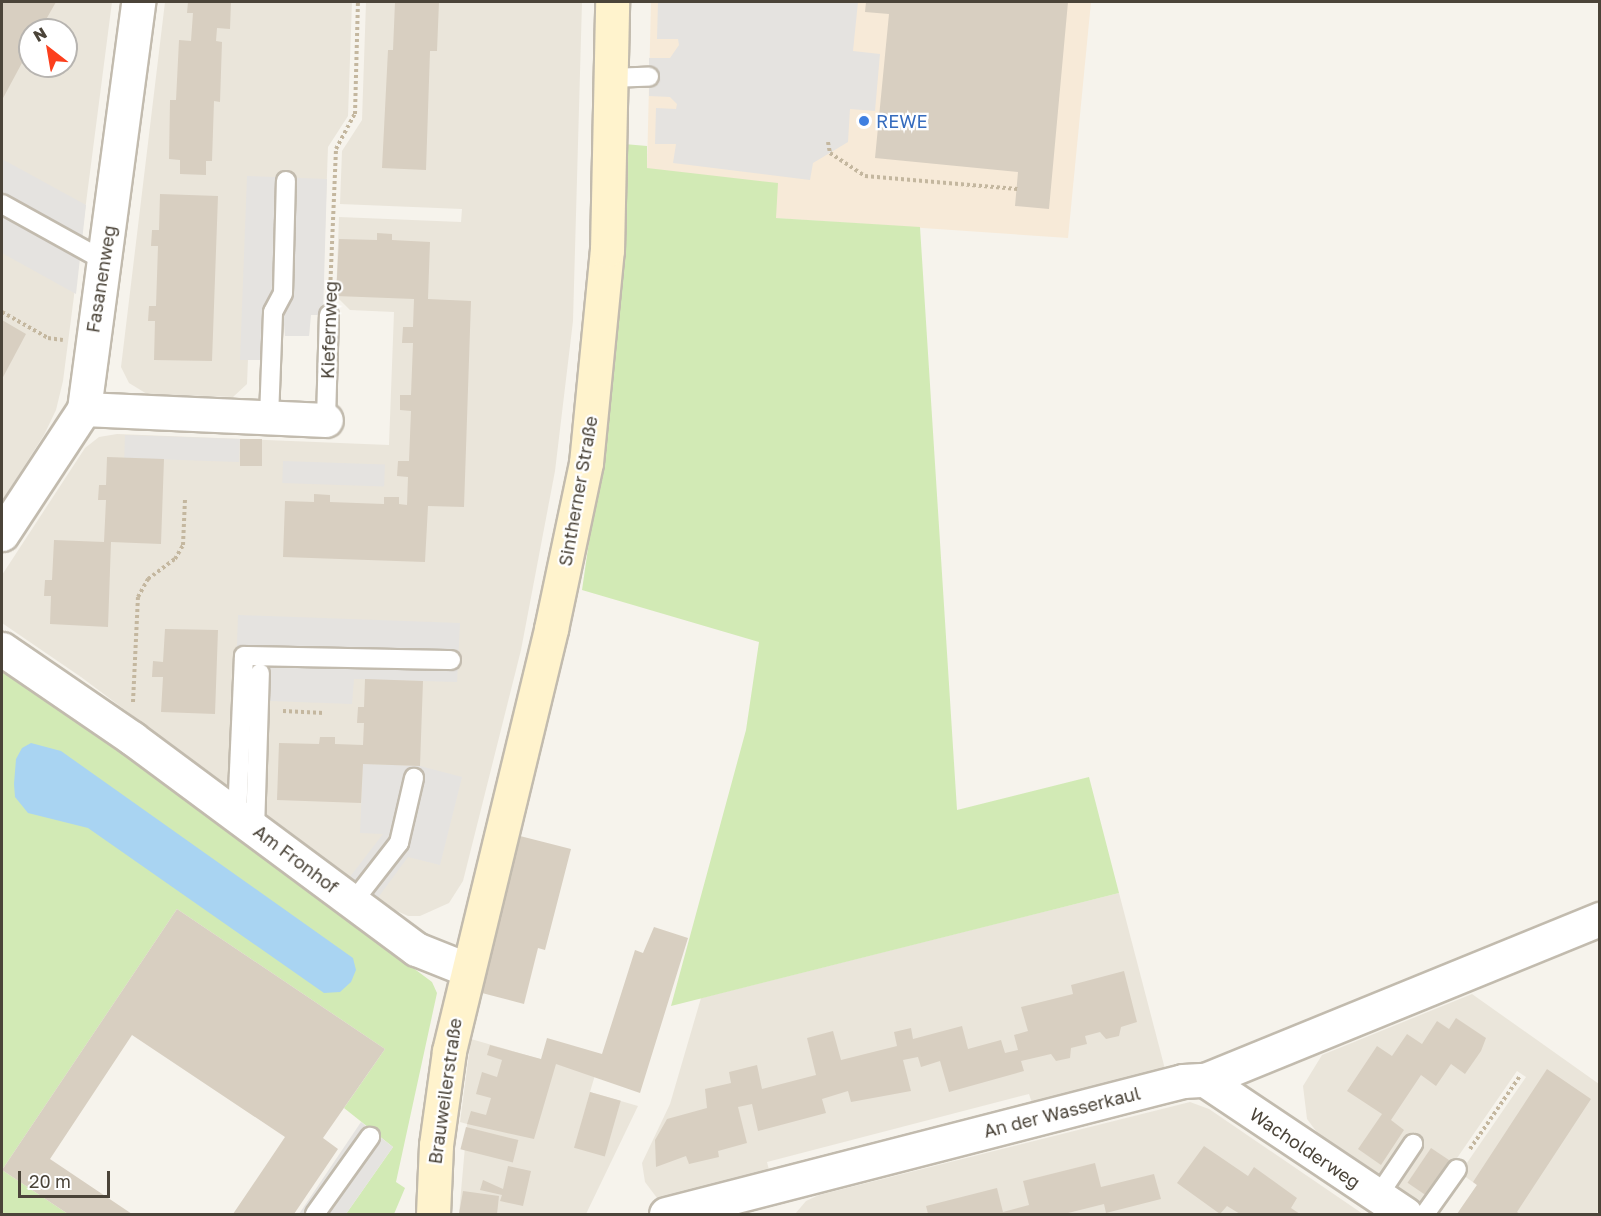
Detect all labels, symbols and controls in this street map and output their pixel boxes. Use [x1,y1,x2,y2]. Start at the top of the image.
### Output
north arrow [18,18,78,78]
text: N [29,23,50,46]
place label: REWE [876,110,927,132]
marker: REWE [857,114,871,128]
street label: Fasanenweg [82,224,120,334]
street label: Kiefernweg [316,281,342,379]
street label: Sintherner Straße [554,414,602,568]
street label: Am Fronhof [250,820,342,898]
street label: Brauweilerstraße [424,1017,466,1165]
street label: An der Wasserkaul [981,1082,1143,1142]
street label: Wacholderweg [1246,1103,1364,1193]
scale bar [21,1159,112,1197]
text: 20 m [29,1170,71,1192]

